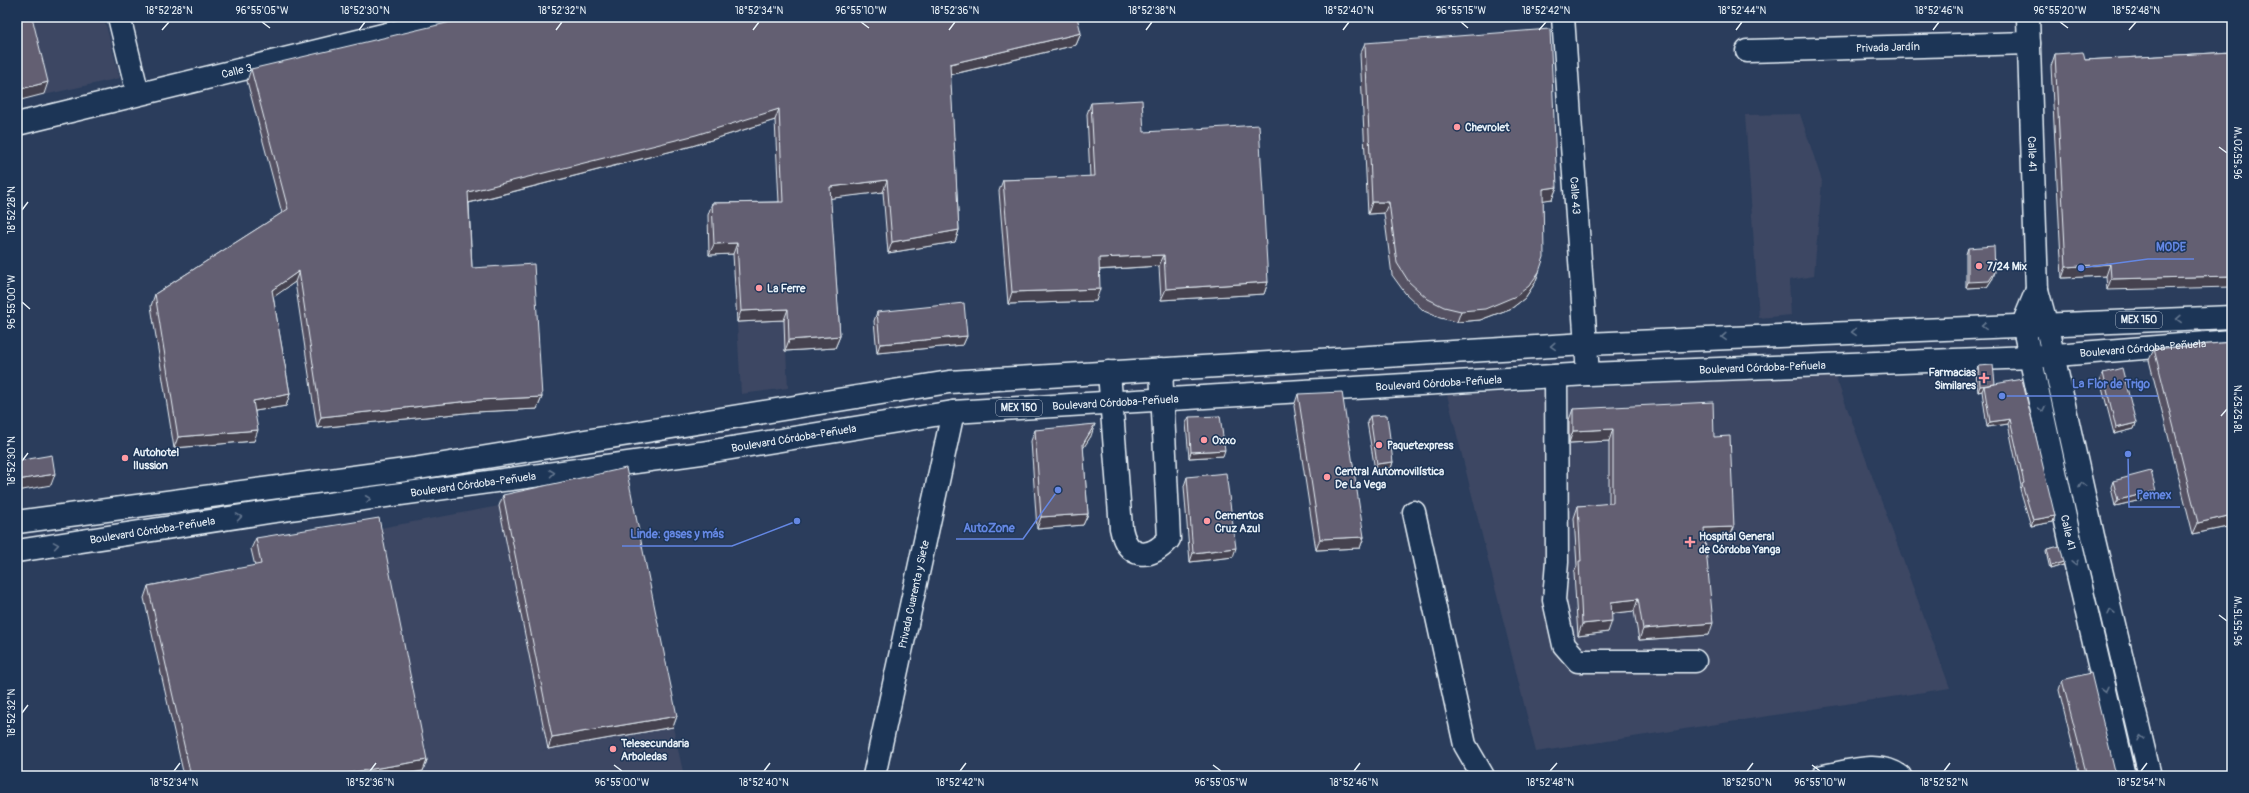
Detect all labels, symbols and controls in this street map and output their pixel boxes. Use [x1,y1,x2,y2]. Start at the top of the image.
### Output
text: 18°52'28"N [145,5,193,17]
text: 96°55'05"W [235,5,289,17]
text: 18°52'30"N [340,5,390,17]
text: 18°52'32"N [538,5,586,17]
text: 18°52'34"N [735,5,783,17]
text: 96°55'10"W [835,5,887,17]
text: 18°52'36"N [931,5,980,17]
text: 18°52'38"N [1128,5,1176,17]
text: 18°52'40"N [1324,5,1374,17]
text: 96°55'15"W [1436,5,1487,17]
text: 18°52'42"N [1522,5,1571,17]
text: 18°52'44"N [1718,5,1767,17]
text: 18°52'46"N [1915,5,1964,17]
text: 96°55'20"W [2033,5,2087,17]
text: 18°52'48"N [2112,5,2160,17]
street label: Privada Jardín [1856,40,1920,54]
street label: Calle 3 [220,61,253,81]
place label: Chevrolet [1465,121,1510,134]
marker: Chevrolet [1452,122,1462,132]
text: 96°55'20"W [2233,126,2245,180]
street label: Calle 41 [2025,136,2040,172]
street label: Calle 43 [1568,176,1583,215]
text: 18°52'28"N [6,186,18,234]
callout: MODE [2148,235,2194,259]
text: MODE [2156,240,2187,255]
place label: 7/24 Mix [1987,260,2028,273]
marker: 7/24 Mix [1974,261,1984,271]
text: 96°55'00"W [6,274,18,329]
place label: La Ferre [767,282,806,295]
marker: La Ferre [754,283,764,293]
road number: MEX 150 [2116,312,2162,328]
one-way arrow [2176,315,2182,323]
one-way arrow [1981,322,1987,330]
one-way arrow [1851,327,1857,336]
one-way arrow [1721,333,1727,342]
street label: Boulevard Córdoba-Peñuela [2079,337,2206,360]
one-way arrow [1550,342,1556,351]
street label: Boulevard Córdoba-Peñuela [1699,358,1826,376]
place label: Farmacias Similares [1929,366,1976,392]
callout: La Flor de Trigo [2064,372,2158,396]
street label: Boulevard Córdoba-Peñuela [1375,373,1502,393]
marker: Farmacias Similares [1979,373,1989,383]
text: La Flor de Trigo [2072,377,2151,392]
text: 18°52'52"N [2233,385,2245,433]
street label: Boulevard Córdoba-Peñuela [1052,392,1179,413]
road number: MEX 150 [996,400,1042,416]
one-way arrow [2037,406,2045,412]
street label: Boulevard Córdoba-Peñuela [730,421,857,454]
place label: Oxxo [1212,434,1236,447]
marker: Oxxo [1199,435,1209,445]
text: 18°52'30"N [6,436,18,486]
place label: Paquetexpress [1387,439,1453,452]
marker: Paquetexpress [1374,440,1384,450]
place label: Autohotel Ilussion [133,446,179,472]
marker: Autohotel Ilussion [120,453,130,463]
place label: Central Automovilística De La Vega [1335,465,1444,491]
street label: Boulevard Córdoba-Peñuela [410,469,537,499]
one-way arrow [549,469,555,478]
marker: Central Automovilística De La Vega [1322,472,1332,482]
one-way arrow [2078,482,2086,488]
callout: Pemex [2129,483,2180,507]
text: Pemex [2137,488,2172,503]
one-way arrow [365,494,371,503]
place label: Cementos Cruz Azul [1215,509,1264,535]
one-way arrow [236,513,243,522]
street label: Boulevard Córdoba-Peñuela [89,514,216,546]
street label: Calle 41 [2058,514,2079,551]
callout: AutoZone [956,515,1023,539]
marker: Cementos Cruz Azul [1202,516,1212,526]
text: AutoZone [963,521,1016,536]
callout: Linde: gases y más [622,522,732,546]
text: Linde: gases y más [630,527,724,542]
place label: Hospital General de Córdoba Yanga [1699,530,1780,556]
marker: Hospital General de Córdoba Yanga [1684,536,1696,548]
street label: Privada Cuarenta y Siete [895,538,932,650]
one-way arrow [52,541,59,550]
one-way arrow [2071,560,2079,566]
text: 96°55'15"W [2233,595,2245,646]
one-way arrow [2107,609,2115,615]
one-way arrow [2100,686,2109,693]
text: 18°52'32"N [6,689,18,737]
one-way arrow [2137,735,2145,741]
place label: Telesecundaria Arboledas [620,737,689,763]
marker: Telesecundaria Arboledas [608,744,618,754]
text: 18°52'34"N [150,777,198,789]
text: 18°52'36"N [346,777,395,789]
text: 96°55'00"W [595,777,650,789]
text: 18°52'40"N [739,777,789,789]
text: 18°52'42"N [936,777,985,789]
text: 96°55'05"W [1194,777,1248,789]
text: 18°52'46"N [1330,777,1379,789]
text: 18°52'48"N [1526,777,1574,789]
text: 18°52'50"N [1722,777,1772,789]
text: 96°55'10"W [1794,777,1846,789]
text: 18°52'52"N [1920,777,1968,789]
text: 18°52'54"N [2117,777,2165,789]

